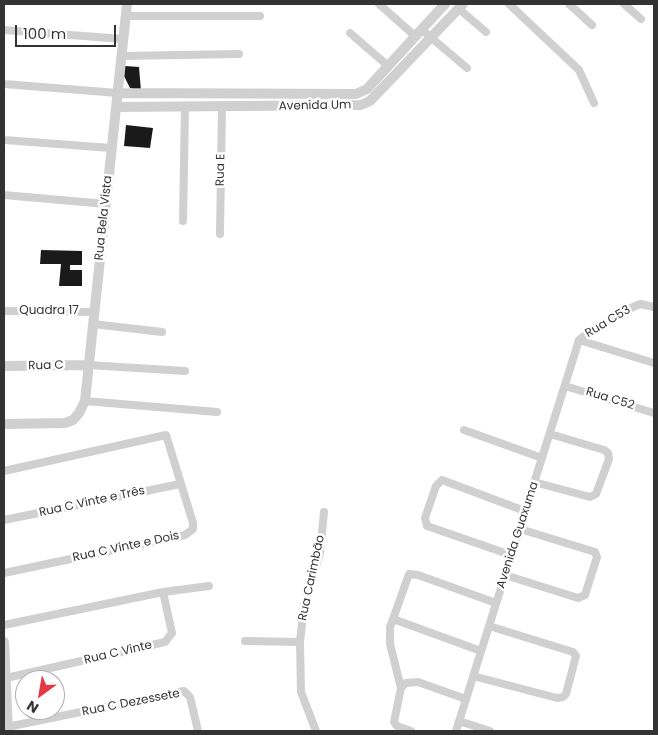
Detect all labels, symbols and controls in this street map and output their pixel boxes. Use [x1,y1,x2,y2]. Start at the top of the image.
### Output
scale bar [18,15,119,47]
text: 100 m [23,23,66,44]
street label: Avenida Um [278,98,352,114]
street label: Rua E [214,154,228,186]
street label: Rua Bela Vista [92,175,116,261]
street label: Rua C53 [583,303,633,341]
street label: Quadra 17 [19,304,79,318]
street label: Rua C [28,358,64,374]
street label: Rua C52 [584,385,636,413]
street label: Avenida Guaxuma [494,480,542,590]
street label: Rua C Vinte e Três [38,484,146,520]
street label: Rua C Vinte e Dois [71,529,181,565]
street label: Rua Carimbão [296,534,328,622]
street label: Rua C Vinte [83,638,153,668]
north arrow [15,670,65,720]
street label: Rua C Dezessete [81,686,181,720]
text: N [23,696,42,718]

